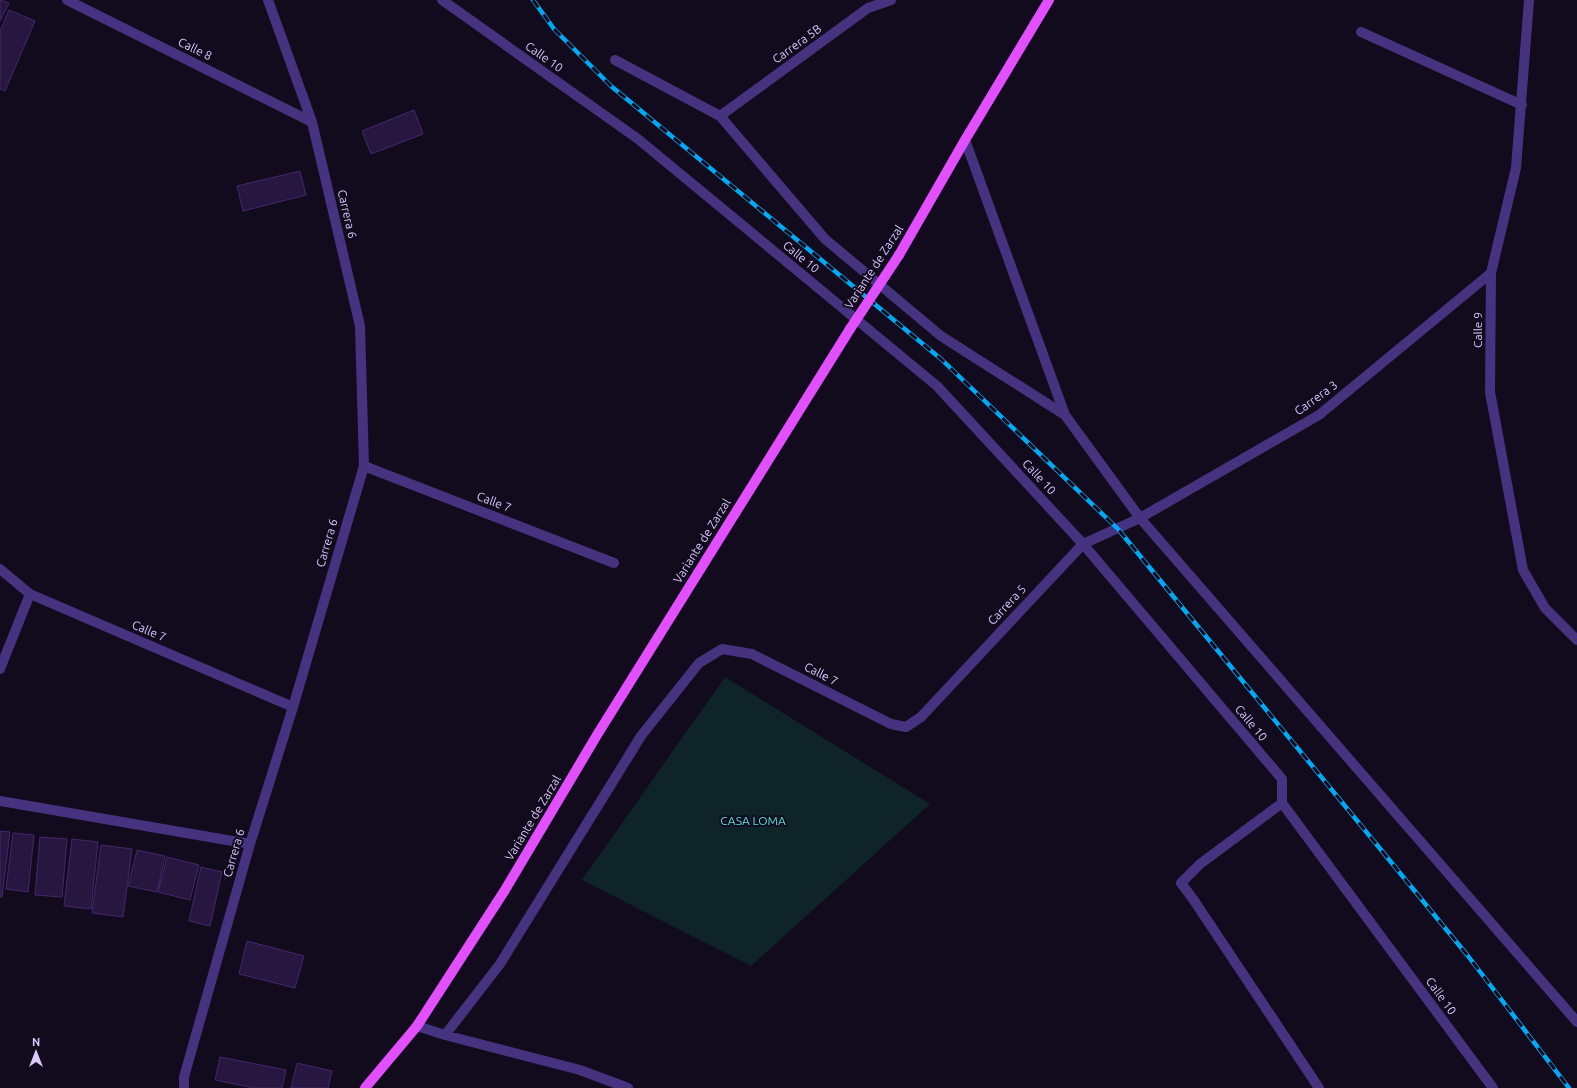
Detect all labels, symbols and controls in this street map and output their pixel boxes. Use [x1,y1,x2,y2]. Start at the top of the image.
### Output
street label: Carrera 5B [770,22,824,66]
street label: Calle 8 [176,35,214,62]
street label: Calle 10 [523,39,566,74]
street label: Carrera 6 [336,188,359,240]
street label: Variante de Zarzal [842,223,905,311]
street label: Calle 10 [781,238,822,275]
street label: Calle 9 [1471,312,1484,348]
street label: Carrera 3 [1292,378,1340,417]
street label: Calle 10 [1020,457,1059,497]
street label: Calle 7 [475,489,513,514]
street label: Variante de Zarzal [670,496,733,585]
street label: Carrera 6 [313,517,340,568]
street label: Carrera 5 [985,582,1028,627]
street label: Calle 7 [130,618,168,644]
street label: Calle 7 [802,660,840,688]
street label: Calle 10 [1233,702,1270,743]
street label: Variante de Zarzal [502,773,563,863]
park label: CASA LOMA [720,814,786,827]
street label: Carrera 6 [220,827,247,878]
street label: Calle 10 [1424,975,1459,1017]
north arrow [16,1032,56,1072]
text: N [32,1036,40,1048]

